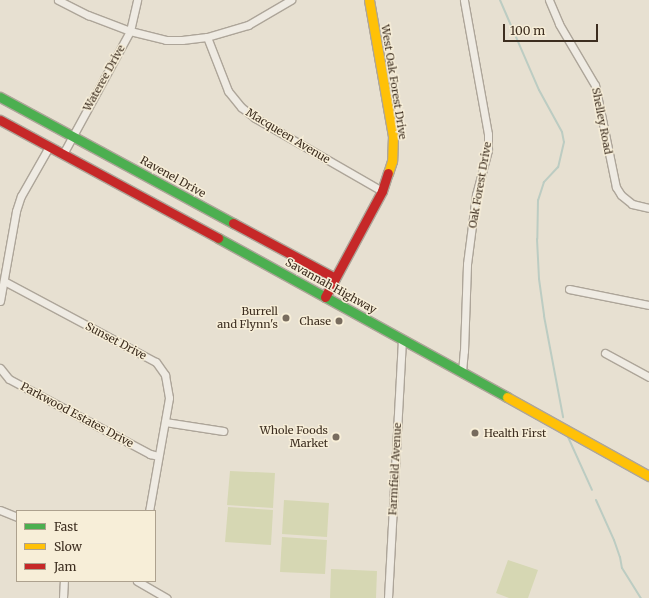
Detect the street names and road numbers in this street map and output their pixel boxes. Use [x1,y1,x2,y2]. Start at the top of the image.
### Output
street label: West Oak Forest Drive [378,24,410,140]
street label: Wateree Drive [80,43,128,113]
street label: Shelley Road [589,87,615,155]
street label: Macqueen Avenue [244,106,332,166]
street label: Oak Forest Drive [466,141,494,229]
street label: Ravenel Drive [138,154,208,200]
street label: Savannah Highway [283,255,379,317]
street label: Sunset Drive [83,319,149,363]
street label: Parkwood Estates Drive [18,380,136,450]
street label: Farmfield Avenue [386,422,404,516]

